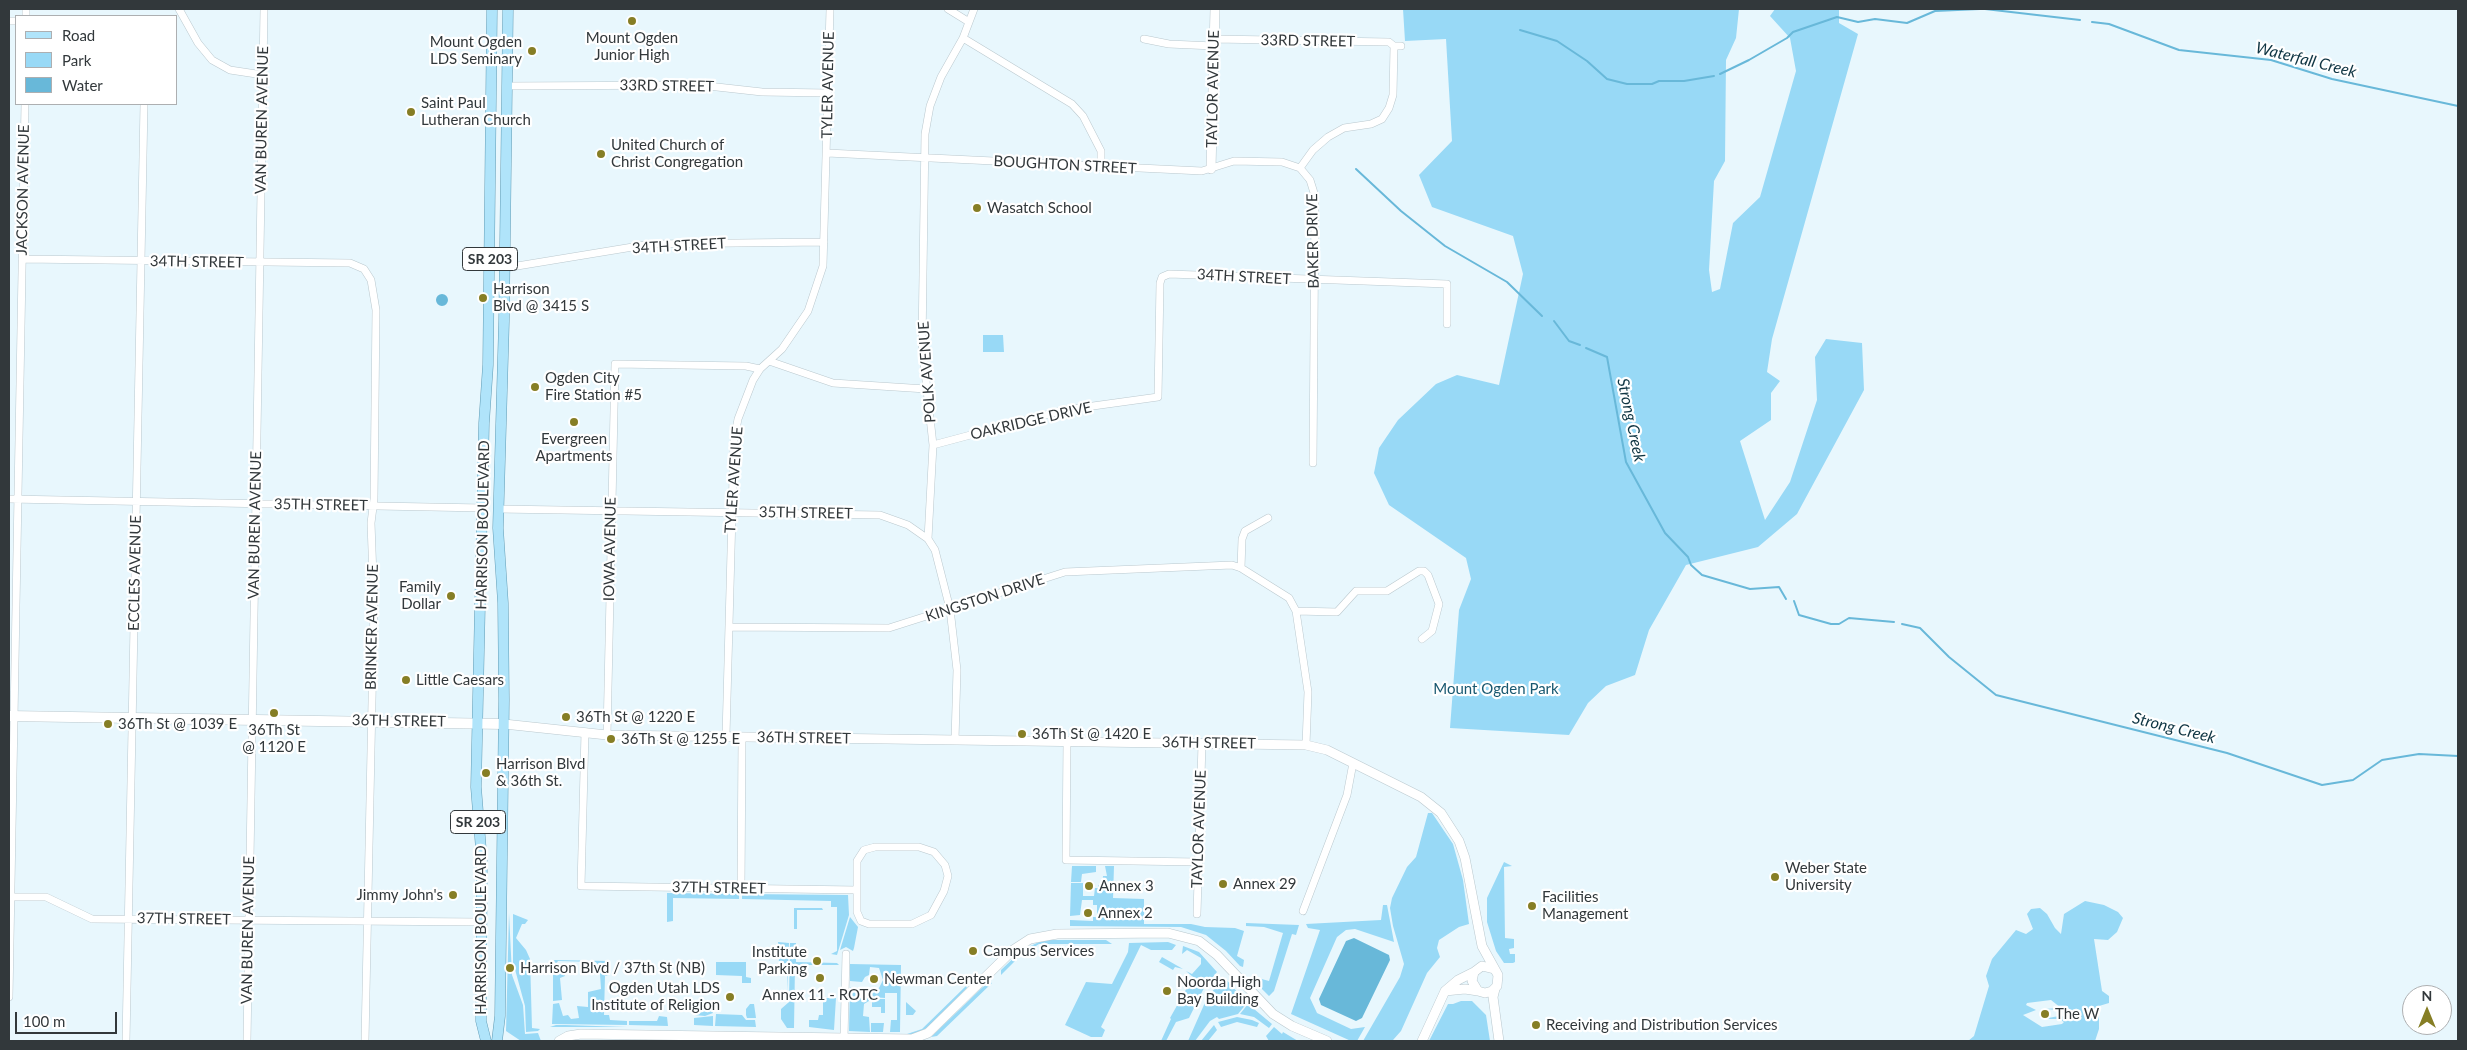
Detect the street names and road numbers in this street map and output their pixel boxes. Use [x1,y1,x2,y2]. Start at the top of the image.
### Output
street label: TAYLOR AVENUE [1203,30,1223,148]
street label: TYLER AVENUE [818,31,838,139]
street label: 33RD STREET [1261,31,1355,51]
street label: VAN BUREN AVENUE [252,46,272,194]
street label: 33RD STREET [620,76,714,96]
street label: JACKSON AVENUE [13,124,33,256]
street label: BOUGHTON STREET [993,152,1137,178]
street label: BAKER DRIVE [1303,193,1323,289]
street label: 34TH STREET [632,235,726,257]
road number: SR 203 [462,248,518,270]
street label: 34TH STREET [150,252,244,272]
street label: 34TH STREET [1197,266,1291,288]
street label: POLK AVENUE [914,321,940,423]
street label: OAKRIDGE DRIVE [969,398,1093,444]
street label: TYLER AVENUE [721,426,747,534]
street label: HARRISON BOULEVARD [473,440,493,610]
street label: VAN BUREN AVENUE [245,451,265,599]
street label: 35TH STREET [274,495,368,515]
street label: IOWA AVENUE [600,497,620,601]
street label: 35TH STREET [759,503,853,523]
street label: ECCLES AVENUE [125,515,145,631]
street label: BRINKER AVENUE [362,564,382,690]
street label: KINGSTON DRIVE [923,570,1047,626]
street label: 36TH STREET [352,711,446,731]
street label: 36TH STREET [757,728,851,748]
street label: 36TH STREET [1162,733,1256,753]
street label: TAYLOR AVENUE [1188,770,1210,888]
road number: SR 203 [450,810,506,834]
street label: HARRISON BOULEVARD [472,845,490,1015]
street label: VAN BUREN AVENUE [238,856,258,1004]
street label: 37TH STREET [672,878,766,898]
street label: 37TH STREET [137,909,231,929]

